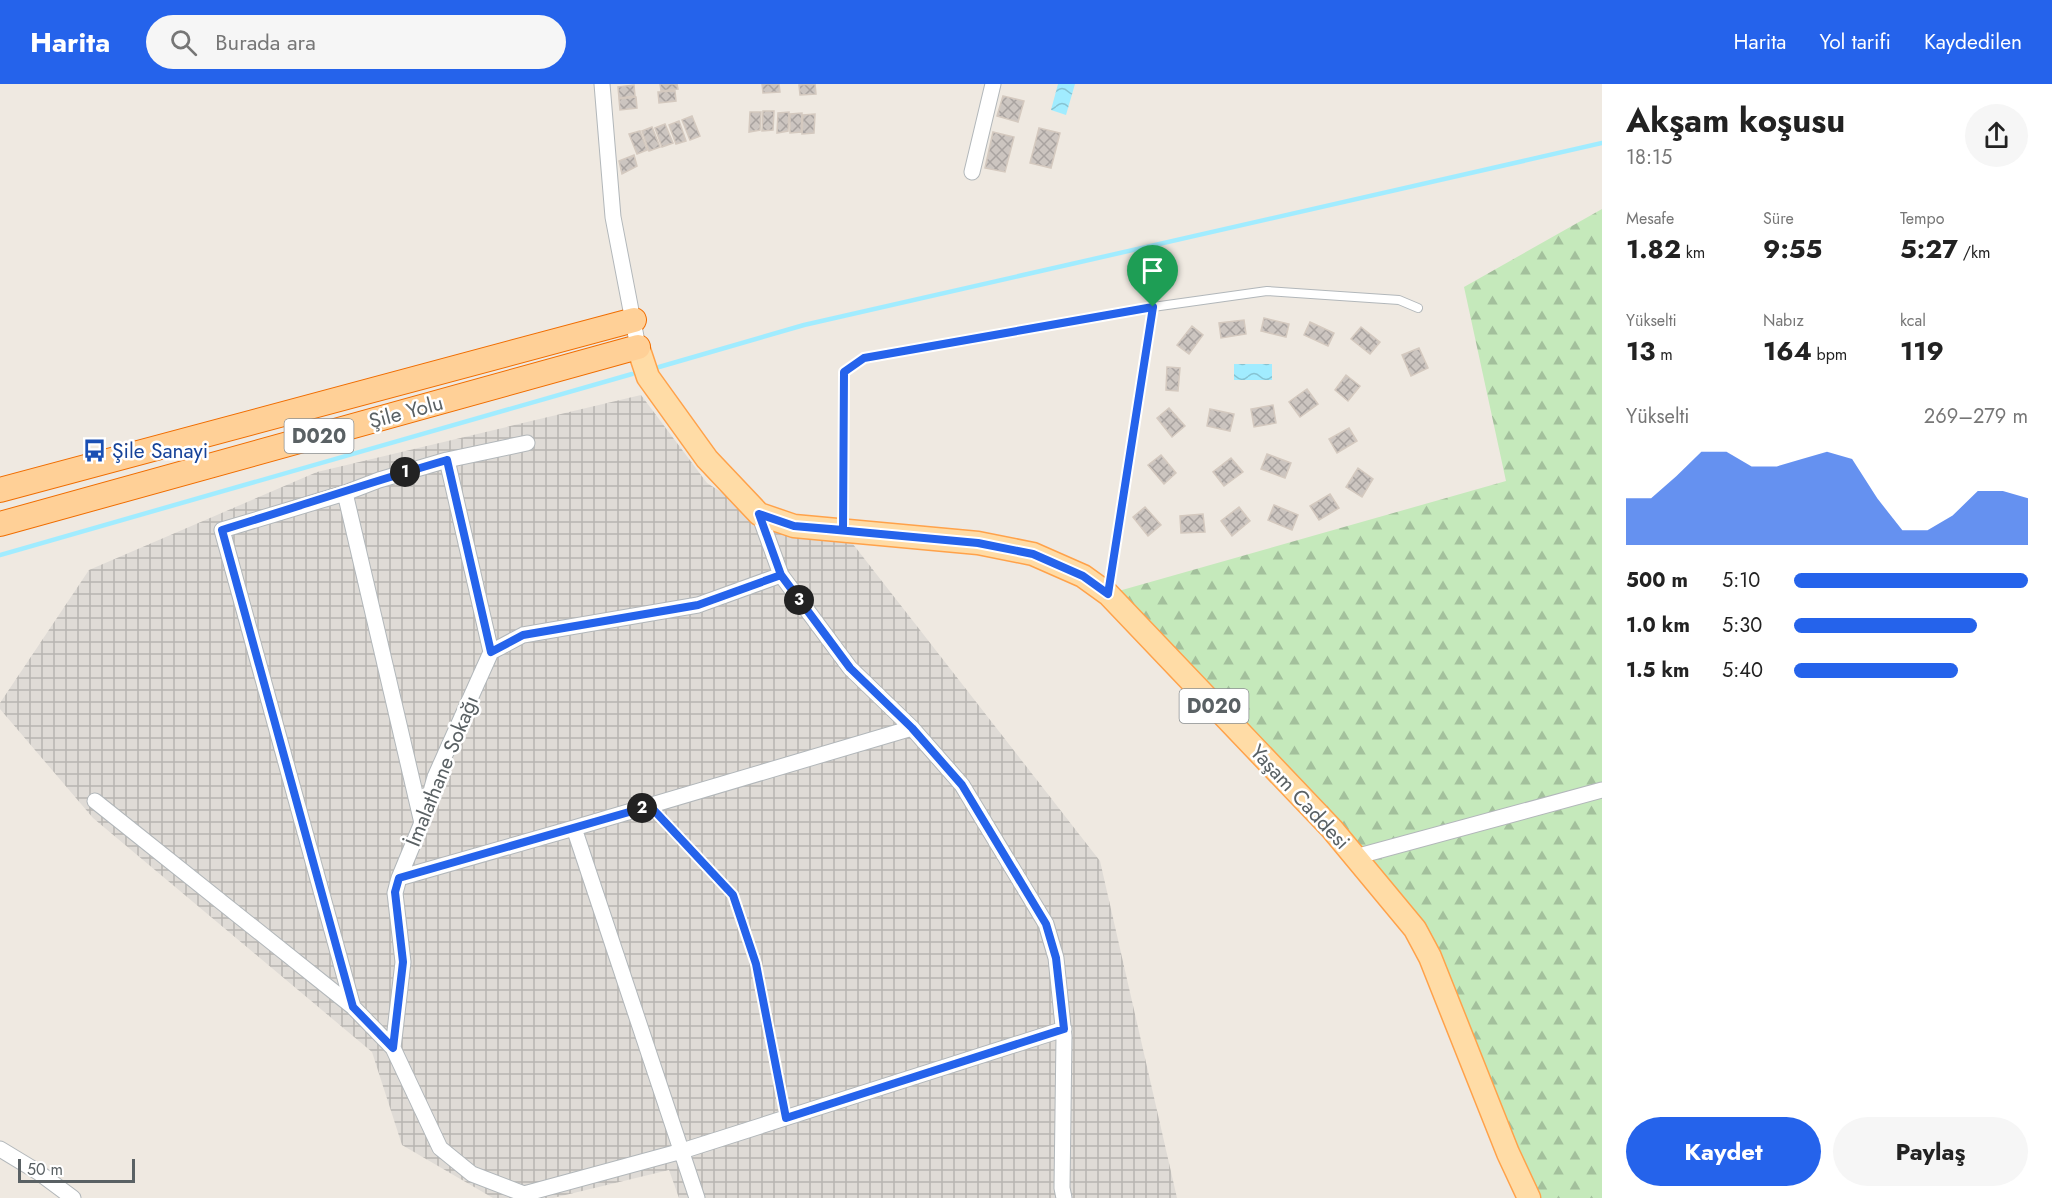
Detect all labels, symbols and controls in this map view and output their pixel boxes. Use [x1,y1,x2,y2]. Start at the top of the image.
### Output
search box [146,15,566,69]
text: Harita [30,22,110,63]
icon: search [167,26,200,59]
text: Burada ara [215,26,316,58]
text: Harita [1734,27,1786,57]
text: Yol tarifi [1819,27,1891,57]
text: Kaydedilen [1924,27,2022,57]
text: Akşam koşusu [1626,97,1845,144]
button: share [1965,104,2028,167]
text: 18:15 [1626,143,1672,172]
text: Mesafe [1626,207,1674,230]
text: Süre [1763,207,1794,230]
text: Tempo [1900,207,1944,230]
text: 1.82 [1626,230,1681,268]
text: 9:55 [1763,230,1822,268]
text: 5:27 [1900,230,1958,268]
text: km [1681,241,1705,264]
text: /km [1958,241,1990,264]
pin [1127,245,1178,307]
icon: arrive [1136,254,1169,287]
text: Yükselti [1626,309,1677,332]
text: Nabız [1763,309,1804,332]
text: kcal [1900,309,1926,332]
text: 13 [1626,332,1655,370]
text: 164 [1763,332,1812,370]
text: 119 [1900,332,1944,370]
text: m [1655,343,1673,366]
text: bpm [1812,343,1847,366]
street label: Şile Yolu [365,388,447,436]
text: Yükselti [1626,402,1689,431]
text: 269–279 m [1924,402,2028,431]
road number: D020 [284,419,354,453]
place label: Şile Sanayi [112,436,208,466]
bus stop icon: Şile Sanayi [81,438,107,464]
pin: 1 [390,457,420,487]
text: 1 [401,460,409,483]
text: 500 m [1626,566,1688,595]
text: 5:10 [1722,566,1760,595]
pin: 3 [784,585,814,615]
text: 3 [794,588,804,611]
text: 1.0 km [1626,611,1690,640]
text: 5:30 [1722,611,1762,640]
text: 1.5 km [1626,656,1689,685]
text: 5:40 [1722,656,1763,685]
road number: D020 [1180,689,1248,723]
street label: İmalathane Sokağı [398,691,486,851]
street label: Yaşam Caddesi [1243,738,1357,856]
pin: 2 [627,793,657,823]
text: 2 [637,796,647,819]
button: Kaydet [1626,1117,1821,1186]
button: Paylaş [1833,1117,2028,1186]
scale bar [18,1156,135,1184]
text: 50 m [27,1158,63,1181]

